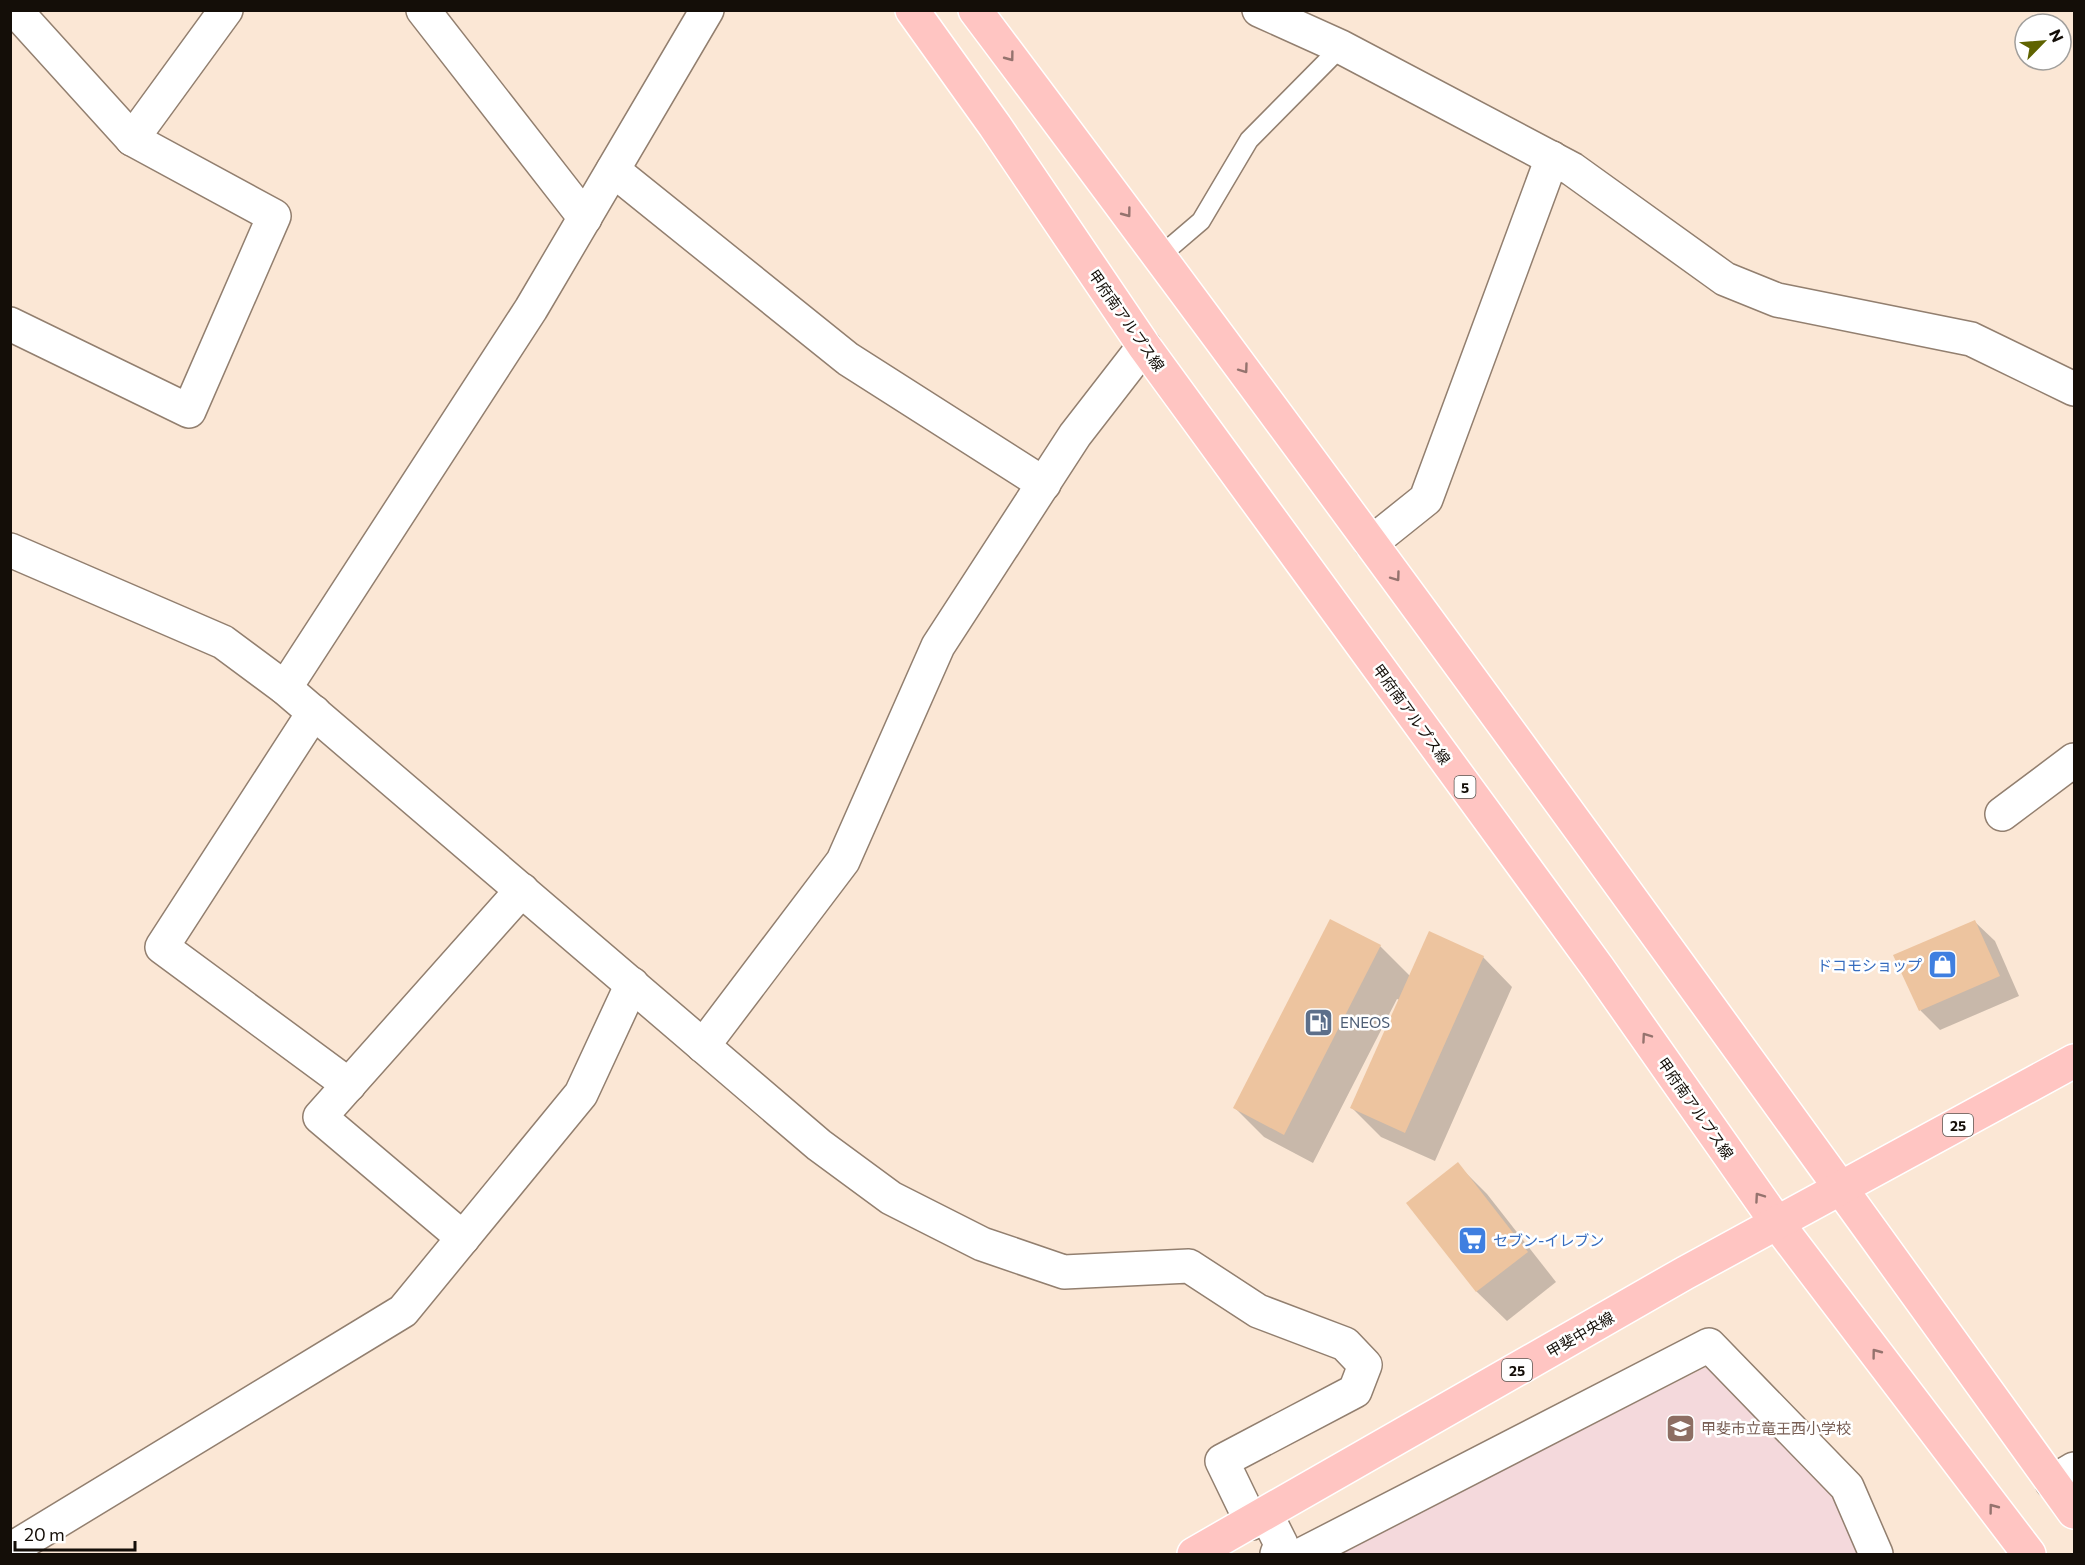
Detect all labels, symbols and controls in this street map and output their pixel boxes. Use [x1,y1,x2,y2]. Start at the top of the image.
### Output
north arrow [2013,12,2073,72]
text: N [2046,26,2068,45]
one-way arrow [1003,51,1014,62]
one-way arrow [1120,206,1131,217]
street label: 甲府南アルプス線 [1085,266,1169,374]
one-way arrow [1237,363,1248,374]
one-way arrow [1389,571,1400,582]
street label: 甲府南アルプス線 [1369,660,1455,768]
road number: 5 [1454,776,1476,798]
shop icon: ドコモショップ [1927,949,1959,981]
place label: ドコモショップ [1817,956,1922,974]
fuel station icon: ENEOS [1303,1006,1335,1038]
place label: ENEOS [1340,1013,1390,1031]
one-way arrow [1643,1033,1654,1044]
street label: 甲府南アルプス線 [1654,1054,1738,1162]
road number: 25 [1943,1114,1973,1136]
one-way arrow [1755,1192,1766,1203]
supermarket icon: セブン-イレブン [1456,1224,1488,1256]
place label: セブン-イレブン [1493,1231,1604,1249]
street label: 甲斐中央線 [1543,1307,1617,1361]
one-way arrow [1872,1348,1883,1359]
road number: 25 [1502,1359,1532,1381]
school or university icon: 甲斐市立竜王西小学校 [1664,1412,1696,1444]
place label: 甲斐市立竜王西小学校 [1701,1419,1851,1437]
one-way arrow [1990,1504,2001,1515]
scale bar [15,1514,135,1552]
text: 20 m [24,1523,65,1545]

